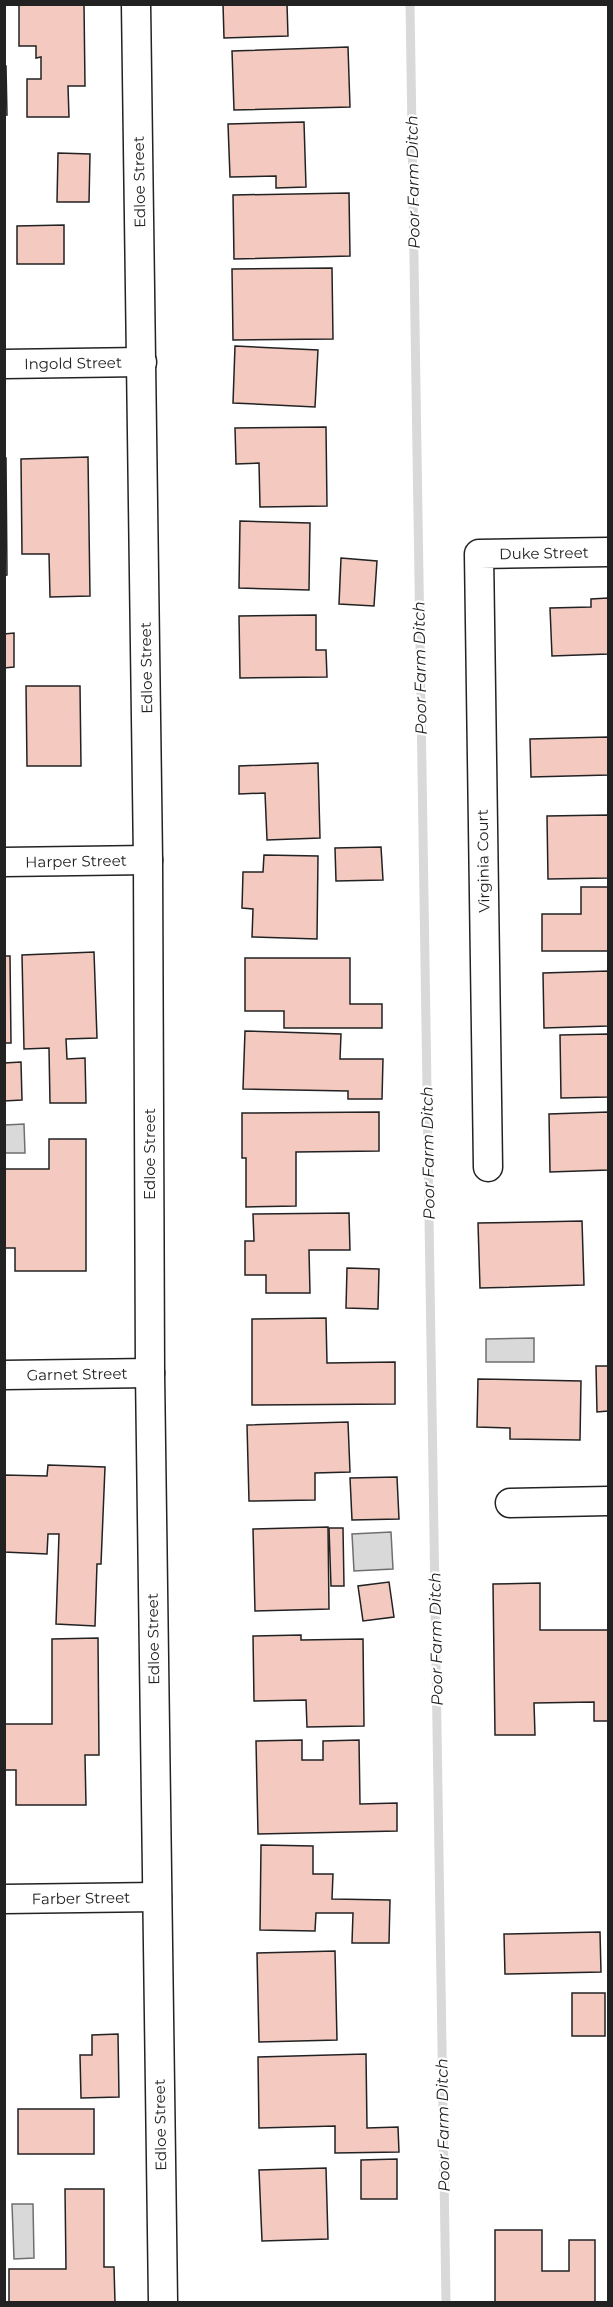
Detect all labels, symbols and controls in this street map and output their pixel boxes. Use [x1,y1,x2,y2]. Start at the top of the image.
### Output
water label: Poor Farm Ditch [402,115,424,249]
street label: Edloe Street [129,136,149,228]
street label: Ingold Street [24,353,122,373]
street label: Duke Street [499,543,589,563]
water label: Poor Farm Ditch [409,601,431,735]
street label: Edloe Street [136,622,156,714]
street label: Virginia Court [473,809,493,913]
street label: Harper Street [25,851,127,871]
water label: Poor Farm Ditch [417,1086,439,1220]
street label: Edloe Street [140,1108,159,1200]
street label: Garnet Street [26,1364,128,1384]
water label: Poor Farm Ditch [425,1572,447,1706]
street label: Edloe Street [143,1593,163,1685]
street label: Farber Street [32,1888,130,1908]
water label: Poor Farm Ditch [432,2058,454,2192]
street label: Edloe Street [150,2079,170,2171]

